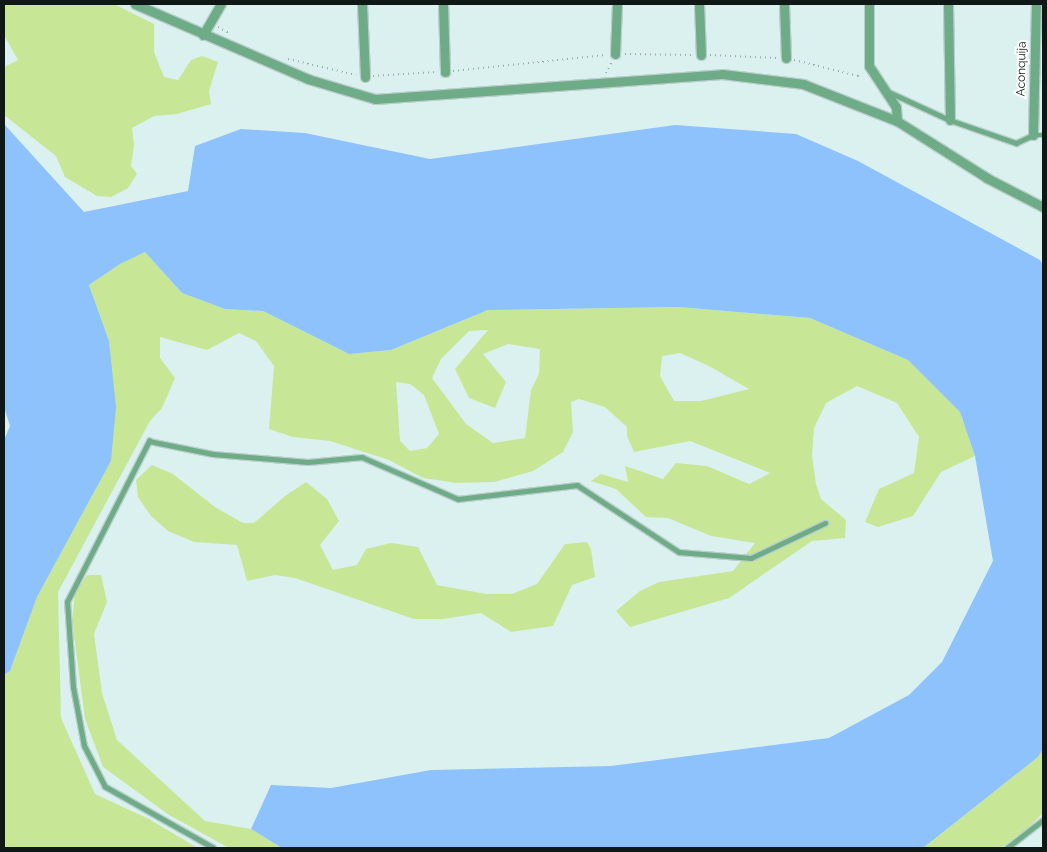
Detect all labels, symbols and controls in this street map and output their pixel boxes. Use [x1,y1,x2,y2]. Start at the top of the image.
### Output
street label: Aconquija [1014,41,1030,97]

